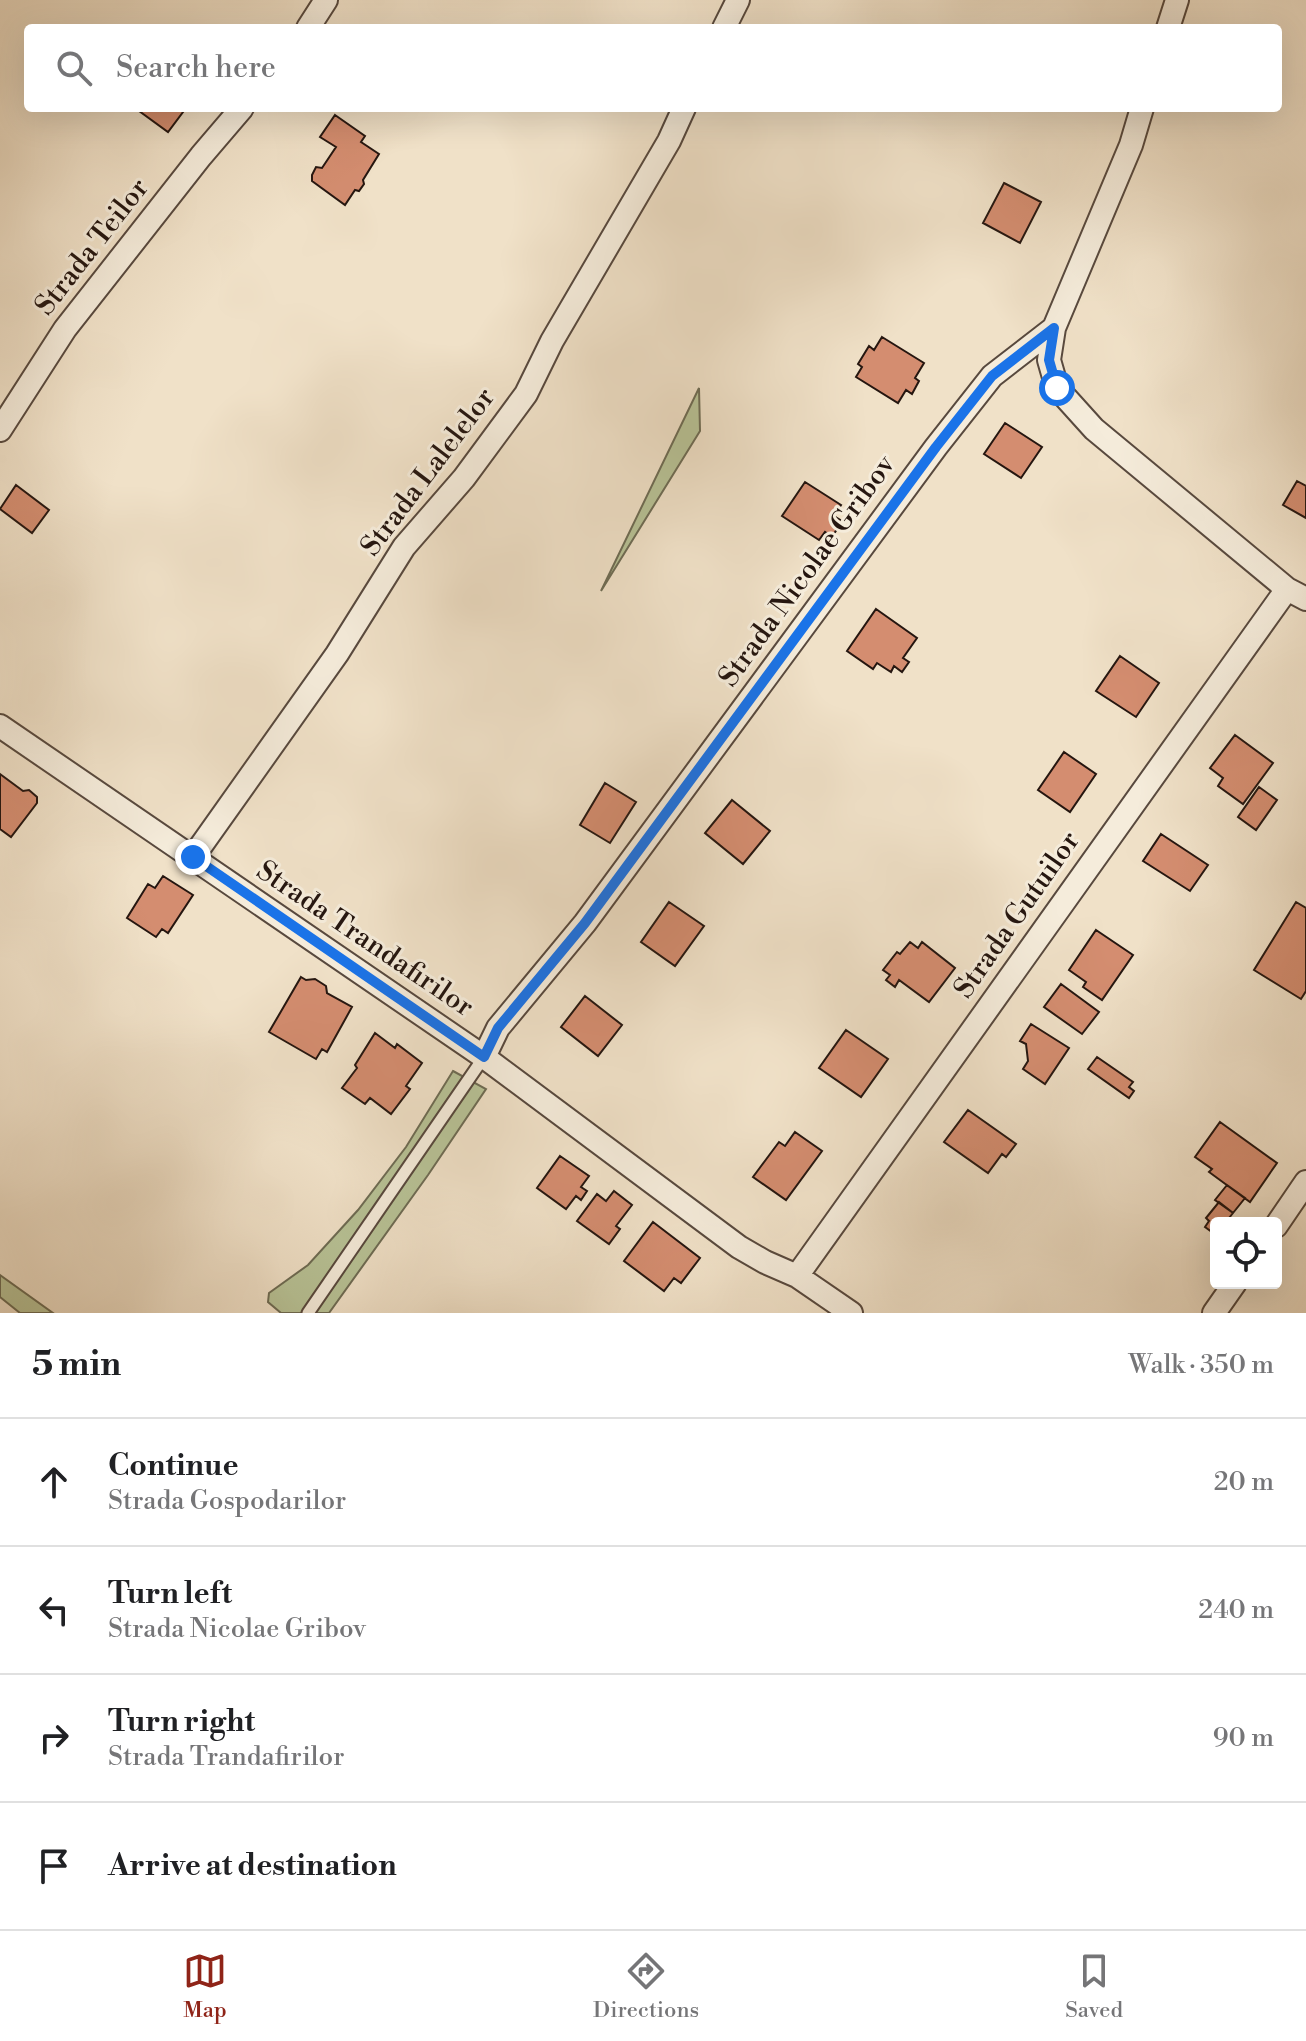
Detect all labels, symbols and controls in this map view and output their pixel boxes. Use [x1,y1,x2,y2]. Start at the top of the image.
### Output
search box [24,24,1282,112]
icon: search [52,46,96,90]
text: Search here [116,49,276,87]
street label: Strada Teilor [28,171,156,323]
route start [1039,370,1075,406]
street label: Strada Lalelelor [353,381,503,563]
street label: Strada Nicolae Gribov [711,447,903,694]
street label: Strada Gutuilor [947,825,1087,1005]
route end [175,839,211,875]
street label: Strada Trandafirilor [250,853,480,1025]
map controls [1210,1217,1282,1289]
button: locate [1210,1217,1282,1289]
text: 5 min [32,1344,121,1386]
text: Walk · 350 m [1129,1349,1274,1381]
text: Continue [108,1447,239,1485]
icon: ahead [32,1460,76,1504]
text: 20 m [1214,1466,1274,1498]
text: Strada Gospodarilor [108,1485,346,1517]
text: Turn left [108,1575,232,1613]
icon: left [32,1588,76,1632]
text: 240 m [1198,1594,1274,1626]
text: Strada Nicolae Gribov [108,1613,366,1645]
text: Turn right [108,1703,255,1741]
icon: right [32,1716,76,1760]
text: 90 m [1213,1722,1274,1754]
text: Strada Trandafirilor [108,1741,344,1773]
icon: arrive [32,1844,76,1888]
text: Arrive at destination [108,1847,397,1885]
tab: Map [183,1949,227,2024]
tab: Directions [593,1949,699,2024]
tab: Saved [1065,1949,1123,2024]

